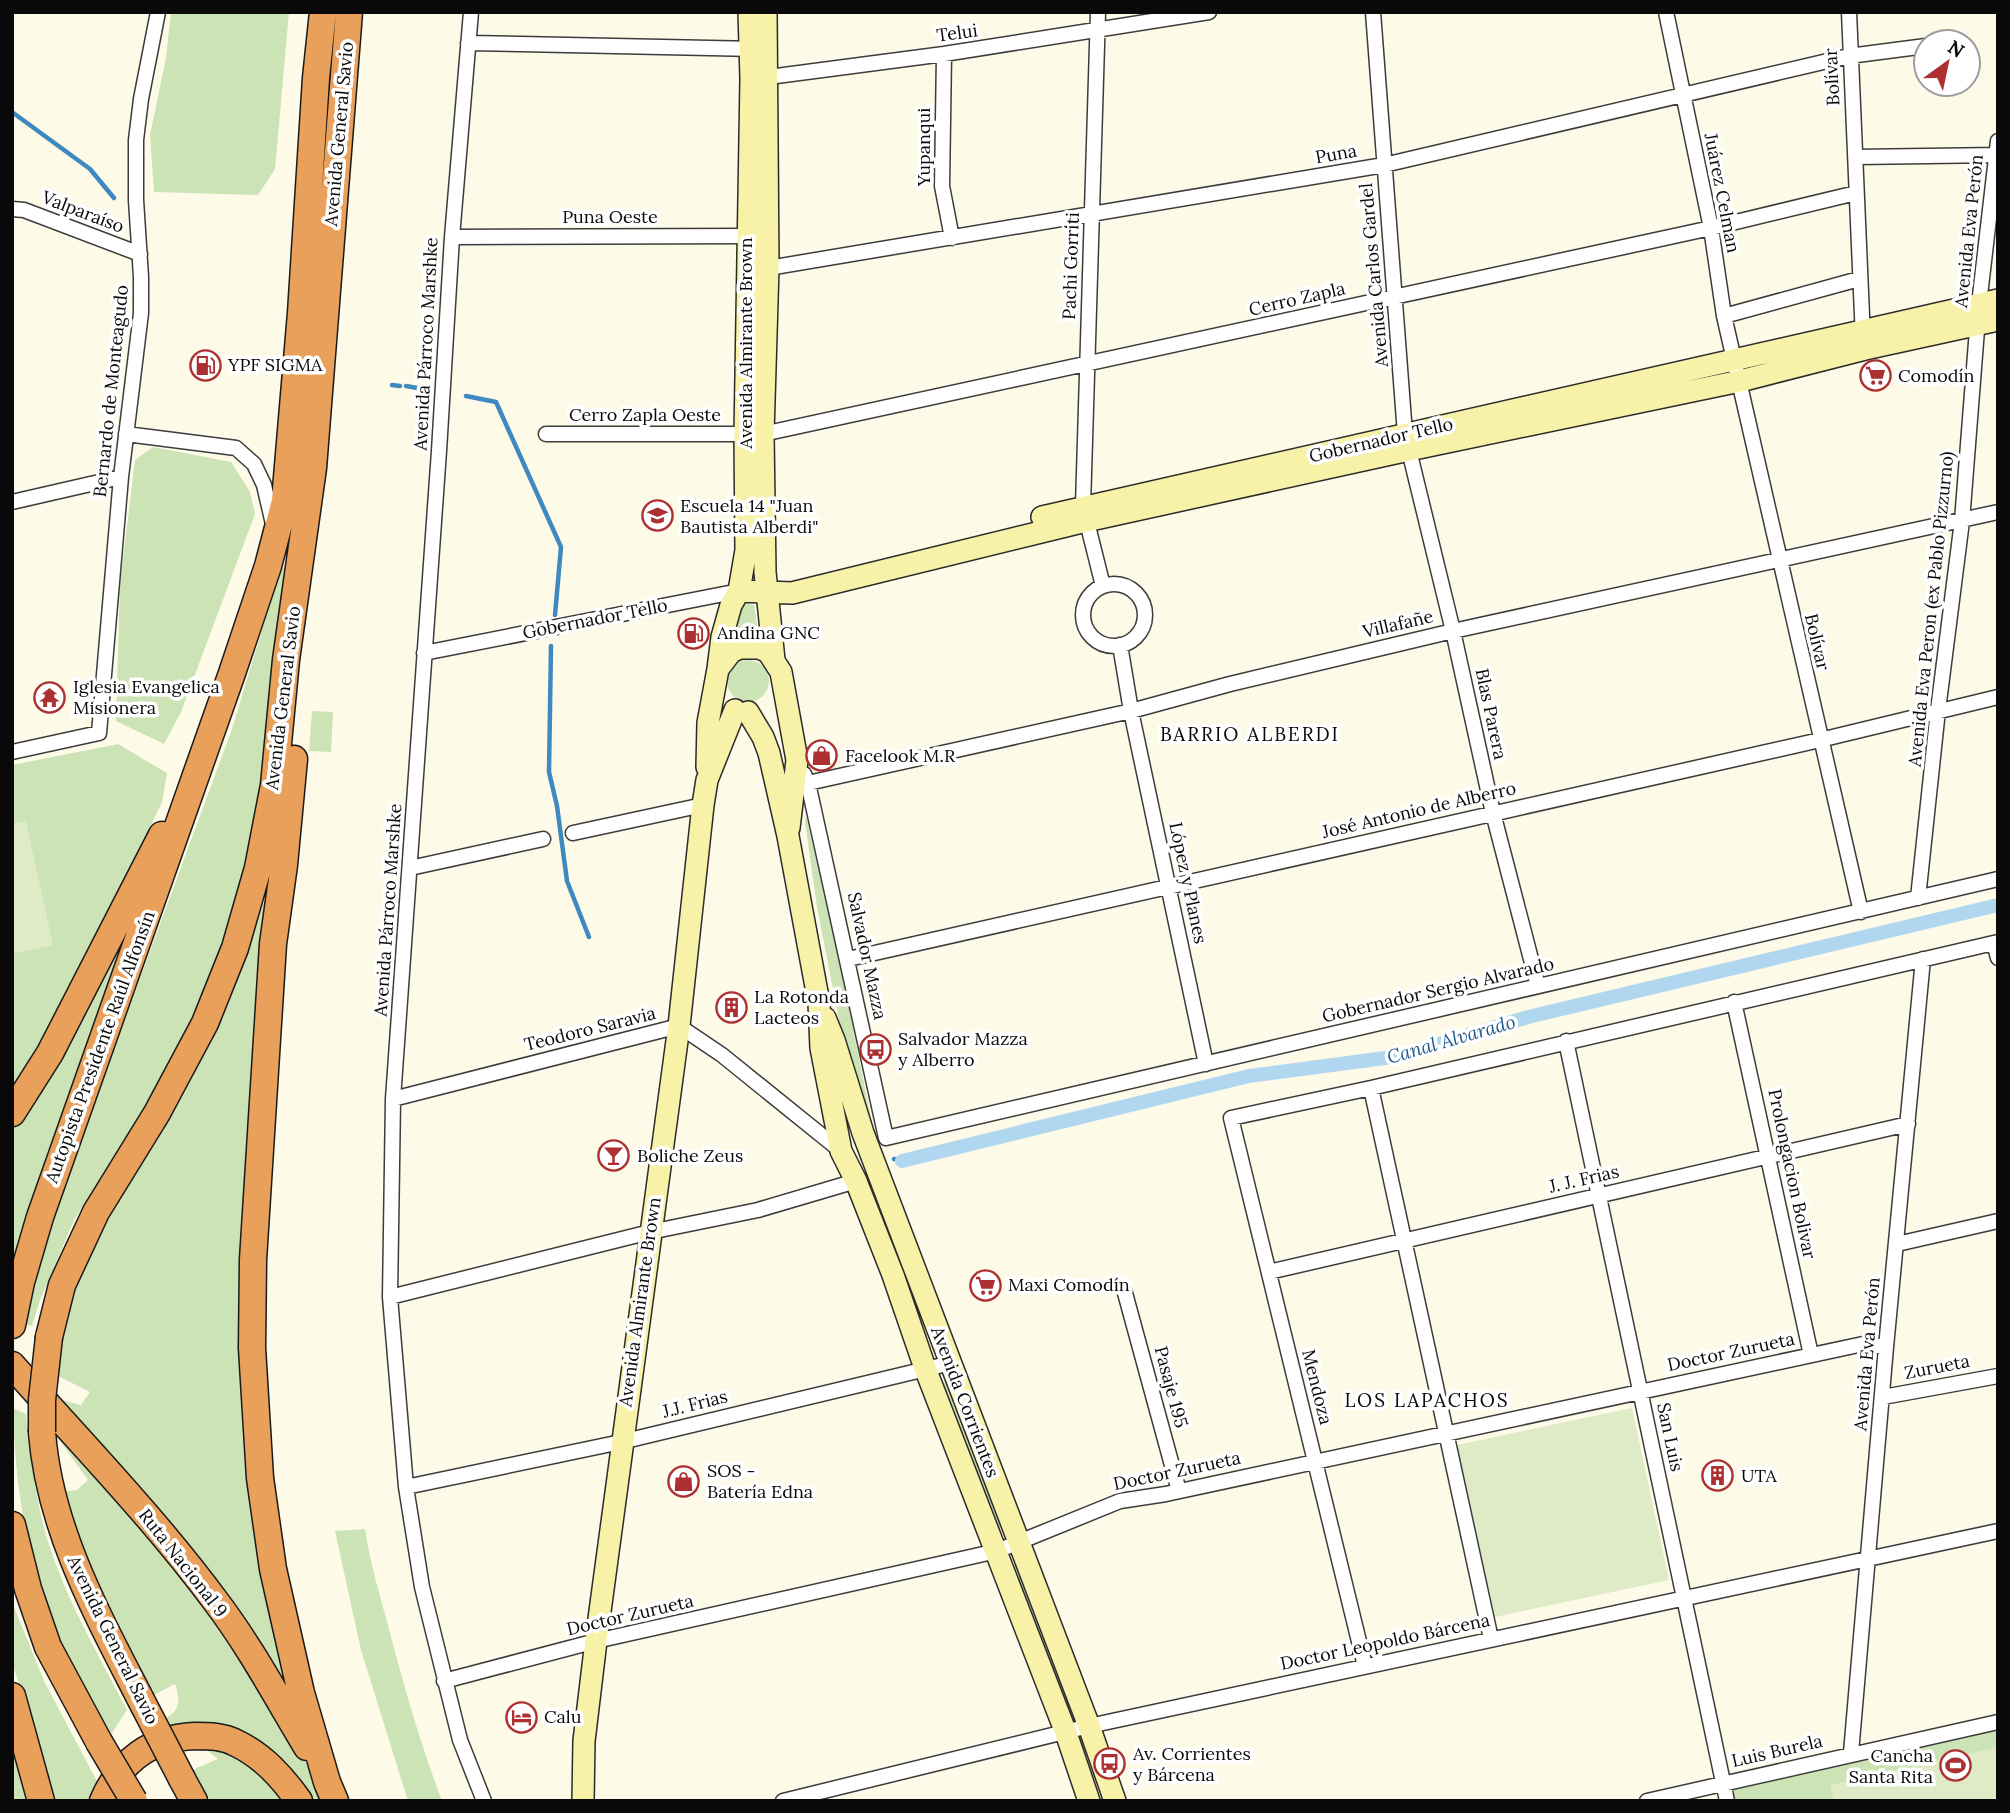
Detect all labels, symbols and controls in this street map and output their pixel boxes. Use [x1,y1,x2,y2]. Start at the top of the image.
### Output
street label: Telui [935,18,979,47]
north arrow [1912,28,1982,98]
text: N [1944,35,1969,63]
street label: Avenida General Savio [319,41,358,228]
street label: Bolívar [1818,47,1844,106]
street label: Yupanqui [912,108,935,187]
street label: Juárez Celman [1699,130,1745,255]
street label: Puna [1313,139,1359,168]
street label: Avenida Eva Perón [1949,153,1988,310]
street label: Avenida Carlos Gardel [1354,182,1393,369]
street label: Valparaíso [38,185,128,238]
street label: Puna Oeste [562,205,658,228]
street label: Pachi Gorriti [1057,212,1084,320]
street label: Avenida Párroco Marshke [408,237,443,452]
street label: Avenida Almirante Brown [734,237,757,450]
street label: Cerro Zapla [1246,276,1347,321]
street label: Bernardo de Monteagudo [88,284,133,498]
fuel station icon: YPF SIGMA [188,348,222,382]
place label: YPF SIGMA [227,353,323,376]
supermarket icon: Comodín [1858,359,1892,393]
place label: Comodín [1898,364,1975,387]
street label: Cerro Zapla Oeste [569,403,721,426]
street label: Gobernador Tello [1307,412,1455,467]
street label: Avenida Eva Peron (ex Pablo Pizzurno) [1902,450,1959,769]
place label: Escuela 14 "Juan Bautista Alberdi" [680,494,819,538]
school or university icon: Escuela 14 "Juan Bautista Alberdi" [640,499,674,533]
street label: Gobernador Tello [521,593,669,644]
street label: Villafañe [1359,604,1436,643]
street label: Avenida General Savio [260,605,305,792]
street label: Bolívar [1800,611,1835,673]
fuel station icon: Andina GNC [677,616,711,650]
place label: Andina GNC [716,621,820,644]
street label: Blas Parera [1471,666,1512,762]
place label: Iglesia Evangelica Misionera [73,675,220,719]
temple icon: Iglesia Evangelica Misionera [33,680,67,714]
district label: BARRIO ALBERDI [1160,722,1340,746]
shop icon: Facelook M.R [805,739,839,773]
place label: Facelook M.R [845,744,956,767]
street label: José Antonio de Alberro [1319,776,1518,843]
street label: Avenida Párroco Marshke [369,803,406,1018]
street label: López y Planes [1164,820,1213,946]
street label: Salvador Mazza [843,890,892,1022]
street label: Autopista Presidente Raúl Alfonsín [39,908,160,1187]
street label: Gobernador Sergio Alvarado [1320,952,1556,1027]
place label: La Rotonda Lacteos [754,985,849,1029]
building icon: La Rotonda Lacteos [714,990,748,1024]
street label: Teodoro Saravia [522,1001,658,1056]
water label: Canal Alvarado [1384,1009,1518,1069]
place label: Salvador Mazza y Alberro [898,1027,1028,1071]
bus stop icon: Salvador Mazza y Alberro [858,1032,892,1066]
street label: Prolongacion Bolivar [1763,1087,1822,1261]
bar icon: Boliche Zeus [597,1139,631,1173]
place label: Boliche Zeus [637,1144,743,1167]
street label: J. J. Frias [1546,1159,1621,1198]
street label: Avenida Almirante Brown [613,1196,666,1409]
supermarket icon: Maxi Comodín [968,1268,1002,1302]
place label: Maxi Comodín [1008,1273,1130,1296]
street label: Avenida Eva Perón [1848,1276,1885,1433]
street label: Avenida Corrientes [926,1322,1005,1481]
street label: Doctor Zurueta [1665,1327,1797,1376]
street label: Pasaje 195 [1150,1343,1193,1430]
street label: Mendoza [1297,1347,1338,1427]
street label: Zurueta [1902,1349,1972,1384]
street label: J.J. Frias [659,1384,730,1423]
district label: LOS LAPACHOS [1344,1388,1510,1412]
street label: San Luis [1652,1400,1689,1473]
street label: Doctor Zurueta [1111,1446,1243,1495]
place label: SOS - Batería Edna [707,1459,813,1503]
building icon: UTA [1701,1459,1735,1493]
shop icon: SOS - Batería Edna [667,1464,701,1498]
place label: UTA [1741,1464,1778,1487]
street label: Ruta Nacional 9 [134,1504,233,1622]
street label: Avenida General Savio [62,1551,164,1728]
street label: Doctor Zurueta [564,1589,696,1640]
street label: Doctor Leopoldo Bárcena [1278,1608,1492,1675]
hotel icon: Calu [504,1700,538,1734]
place label: Calu [544,1705,582,1728]
street label: Luis Burela [1729,1729,1825,1772]
place label: Av. Corrientes y Bárcena [1132,1742,1251,1786]
place label: Cancha Santa Rita [1849,1744,1933,1788]
bus stop icon: Av. Corrientes y Bárcena [1093,1747,1127,1781]
sports icon: Cancha Santa Rita [1939,1749,1973,1783]

